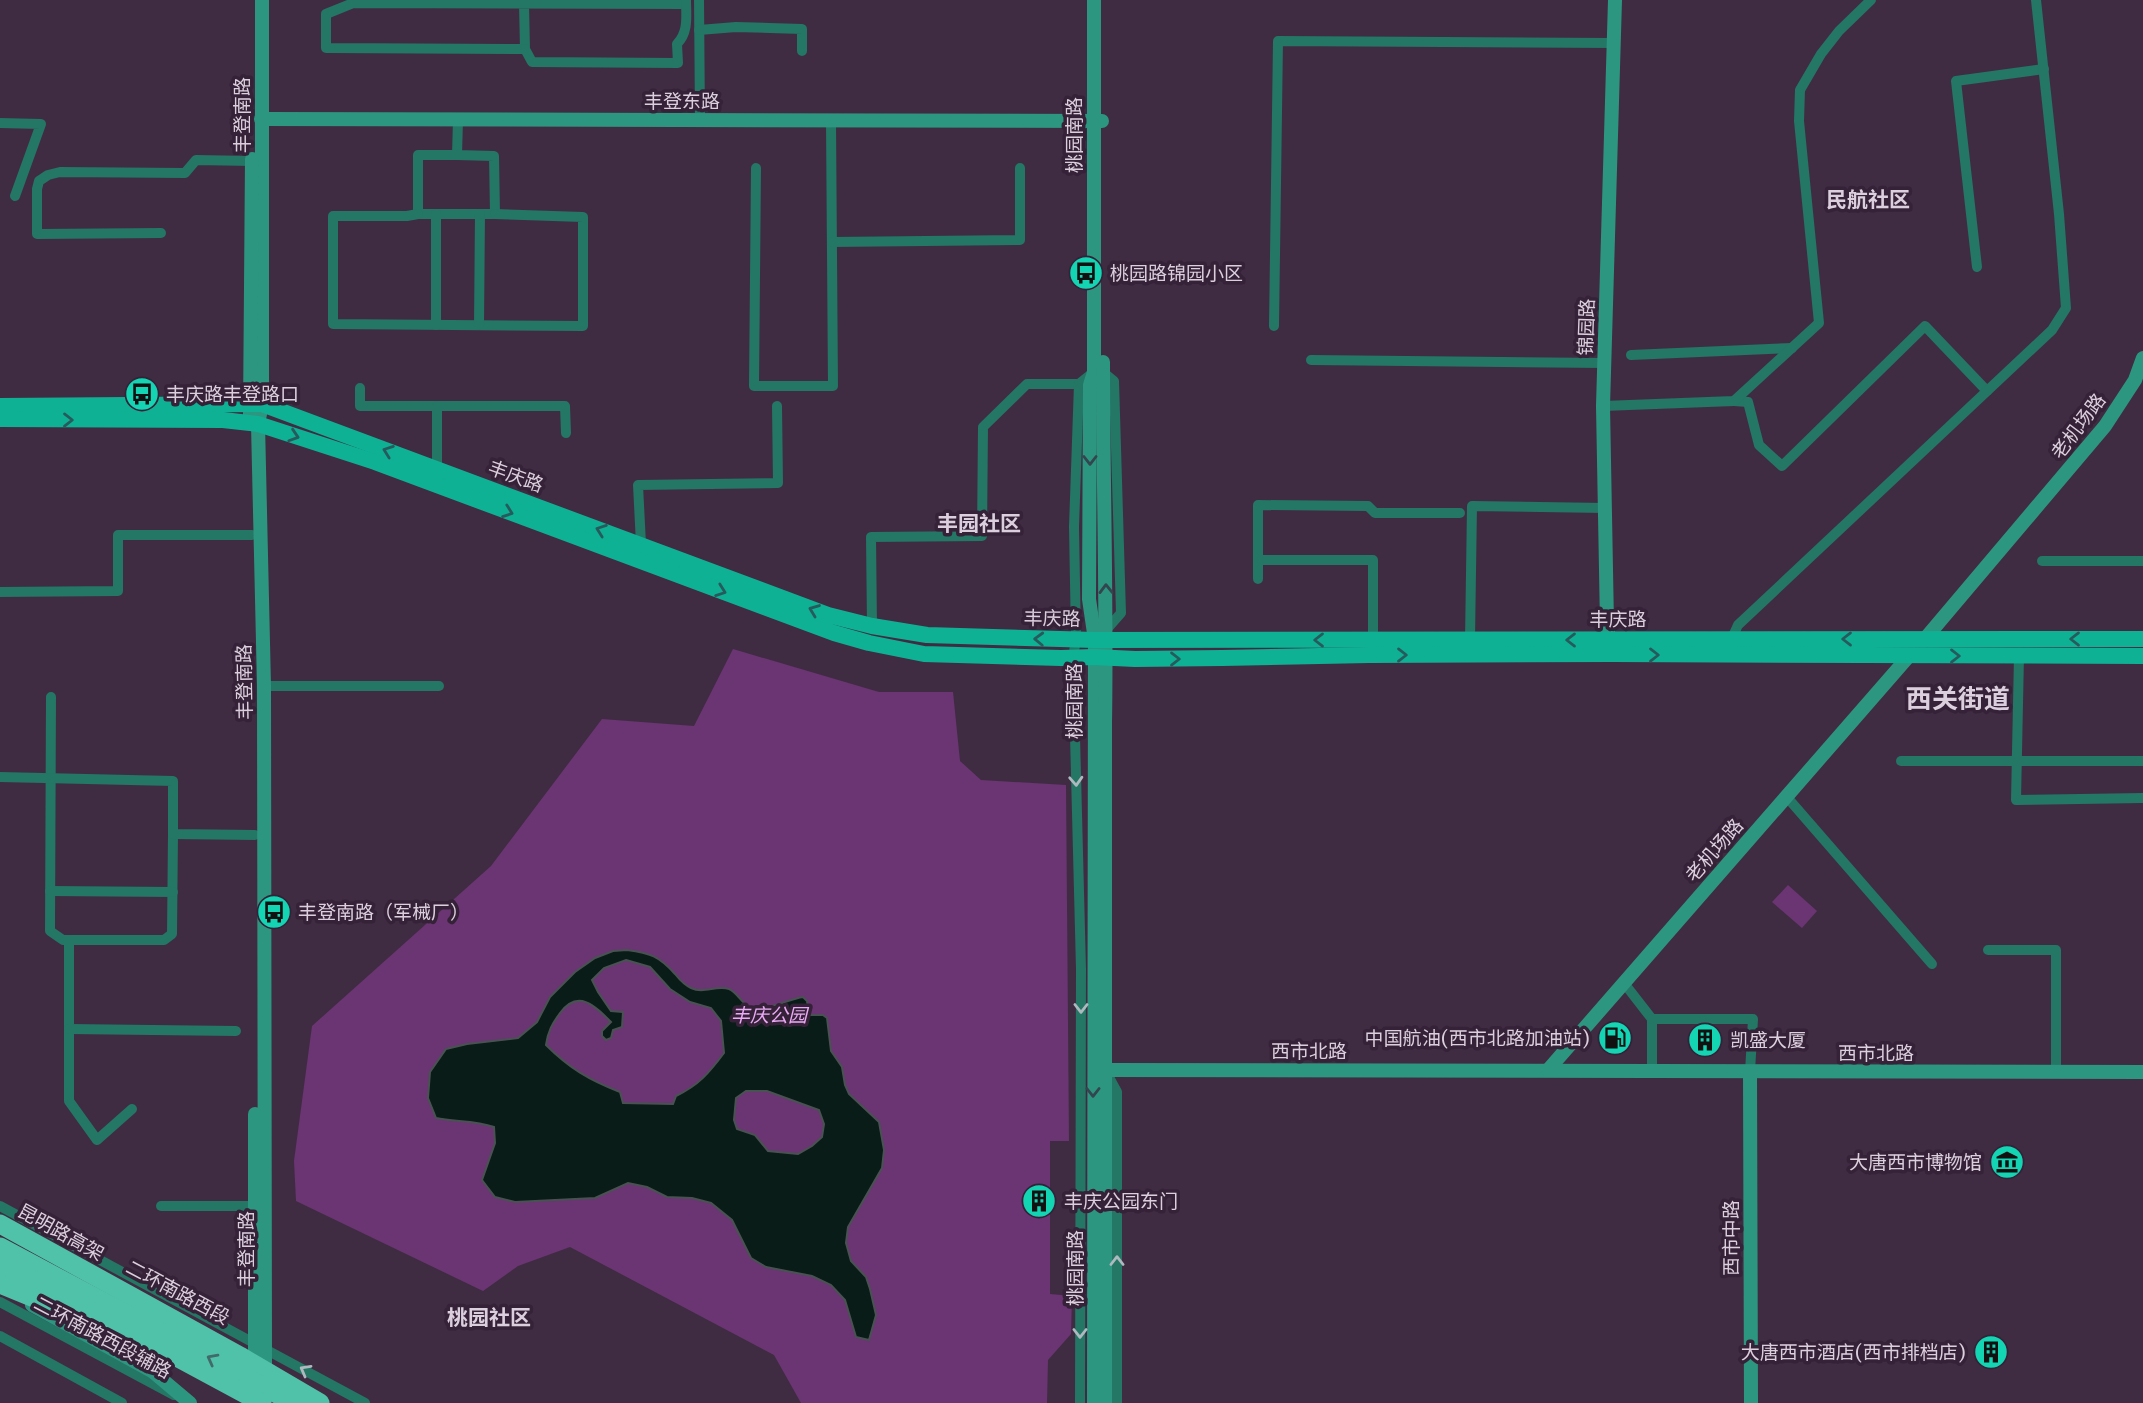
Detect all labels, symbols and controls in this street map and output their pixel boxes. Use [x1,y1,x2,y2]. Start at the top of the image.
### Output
street label: 丰登南路 [230,77,254,153]
street label: 丰登东路 [644,89,720,113]
street label: 桃园南路 [1062,97,1086,173]
district label: 民航社区 [1826,186,1910,213]
bus stop icon: 桃园路锦园小区 [1067,254,1105,292]
place label: 桃园路锦园小区 [1110,261,1243,285]
street label: 锦园路 [1573,298,1599,356]
bus stop icon: 丰庆路丰登路口 [123,375,161,413]
place label: 丰庆路丰登路口 [166,382,299,406]
street label: 老机场路 [2046,388,2110,464]
one-way arrow [63,412,74,428]
one-way arrow [287,427,299,442]
one-way arrow [382,445,394,459]
street label: 丰庆路 [485,455,547,497]
one-way arrow [1082,455,1098,465]
one-way arrow [501,504,513,518]
district label: 丰园社区 [937,510,1021,537]
one-way arrow [596,524,608,538]
one-way arrow [715,583,727,597]
one-way arrow [1098,583,1114,593]
one-way arrow [809,604,821,618]
street label: 丰庆路 [1023,606,1081,630]
street label: 丰庆路 [1589,607,1647,631]
one-way arrow [1033,631,1044,646]
one-way arrow [1842,631,1852,647]
one-way arrow [2069,631,2080,647]
one-way arrow [1313,632,1324,648]
one-way arrow [1565,632,1576,648]
street label: 丰登南路 [231,644,257,720]
one-way arrow [1398,647,1408,663]
one-way arrow [1650,647,1660,663]
one-way arrow [1951,648,1961,664]
one-way arrow [1170,651,1181,667]
street label: 桃园南路 [1062,663,1086,739]
district label: 西关街道 [1906,682,2010,715]
one-way arrow [1069,775,1084,786]
street label: 老机场路 [1680,813,1748,887]
bus stop icon: 丰登南路（军械厂） [255,893,293,931]
place label: 丰登南路（军械厂） [298,900,469,924]
park label: 丰庆公园 [731,1003,810,1027]
one-way arrow [1073,1003,1089,1014]
fuel station icon: 中国航油(西市北路加油站) [1596,1019,1634,1057]
building icon: 凯盛大厦 [1686,1021,1724,1059]
place label: 中国航油(西市北路加油站) [1365,1026,1590,1050]
place label: 凯盛大厦 [1730,1028,1806,1052]
street label: 西市北路 [1271,1039,1347,1063]
street label: 西市北路 [1838,1041,1914,1065]
one-way arrow [1085,1088,1101,1098]
museum icon: 大唐西市博物馆 [1988,1143,2026,1181]
place label: 大唐西市博物馆 [1849,1150,1982,1174]
building icon: 丰庆公园东门 [1020,1182,1058,1220]
place label: 丰庆公园东门 [1064,1189,1178,1213]
street label: 昆明路高架 [14,1198,108,1266]
street label: 西市中路 [1719,1200,1743,1276]
street label: 丰登南路 [234,1211,258,1287]
street label: 桃园南路 [1063,1230,1087,1306]
street label: 二环南路西段 [122,1255,234,1329]
one-way arrow [1109,1256,1125,1266]
street label: 二环南路西段辅路 [30,1291,176,1383]
district label: 桃园社区 [447,1304,531,1331]
one-way arrow [1072,1329,1088,1339]
building icon: 大唐西市酒店(西市排档店) [1972,1333,2010,1371]
place label: 大唐西市酒店(西市排档店) [1741,1340,1966,1364]
one-way arrow [207,1354,219,1368]
one-way arrow [300,1365,312,1379]

